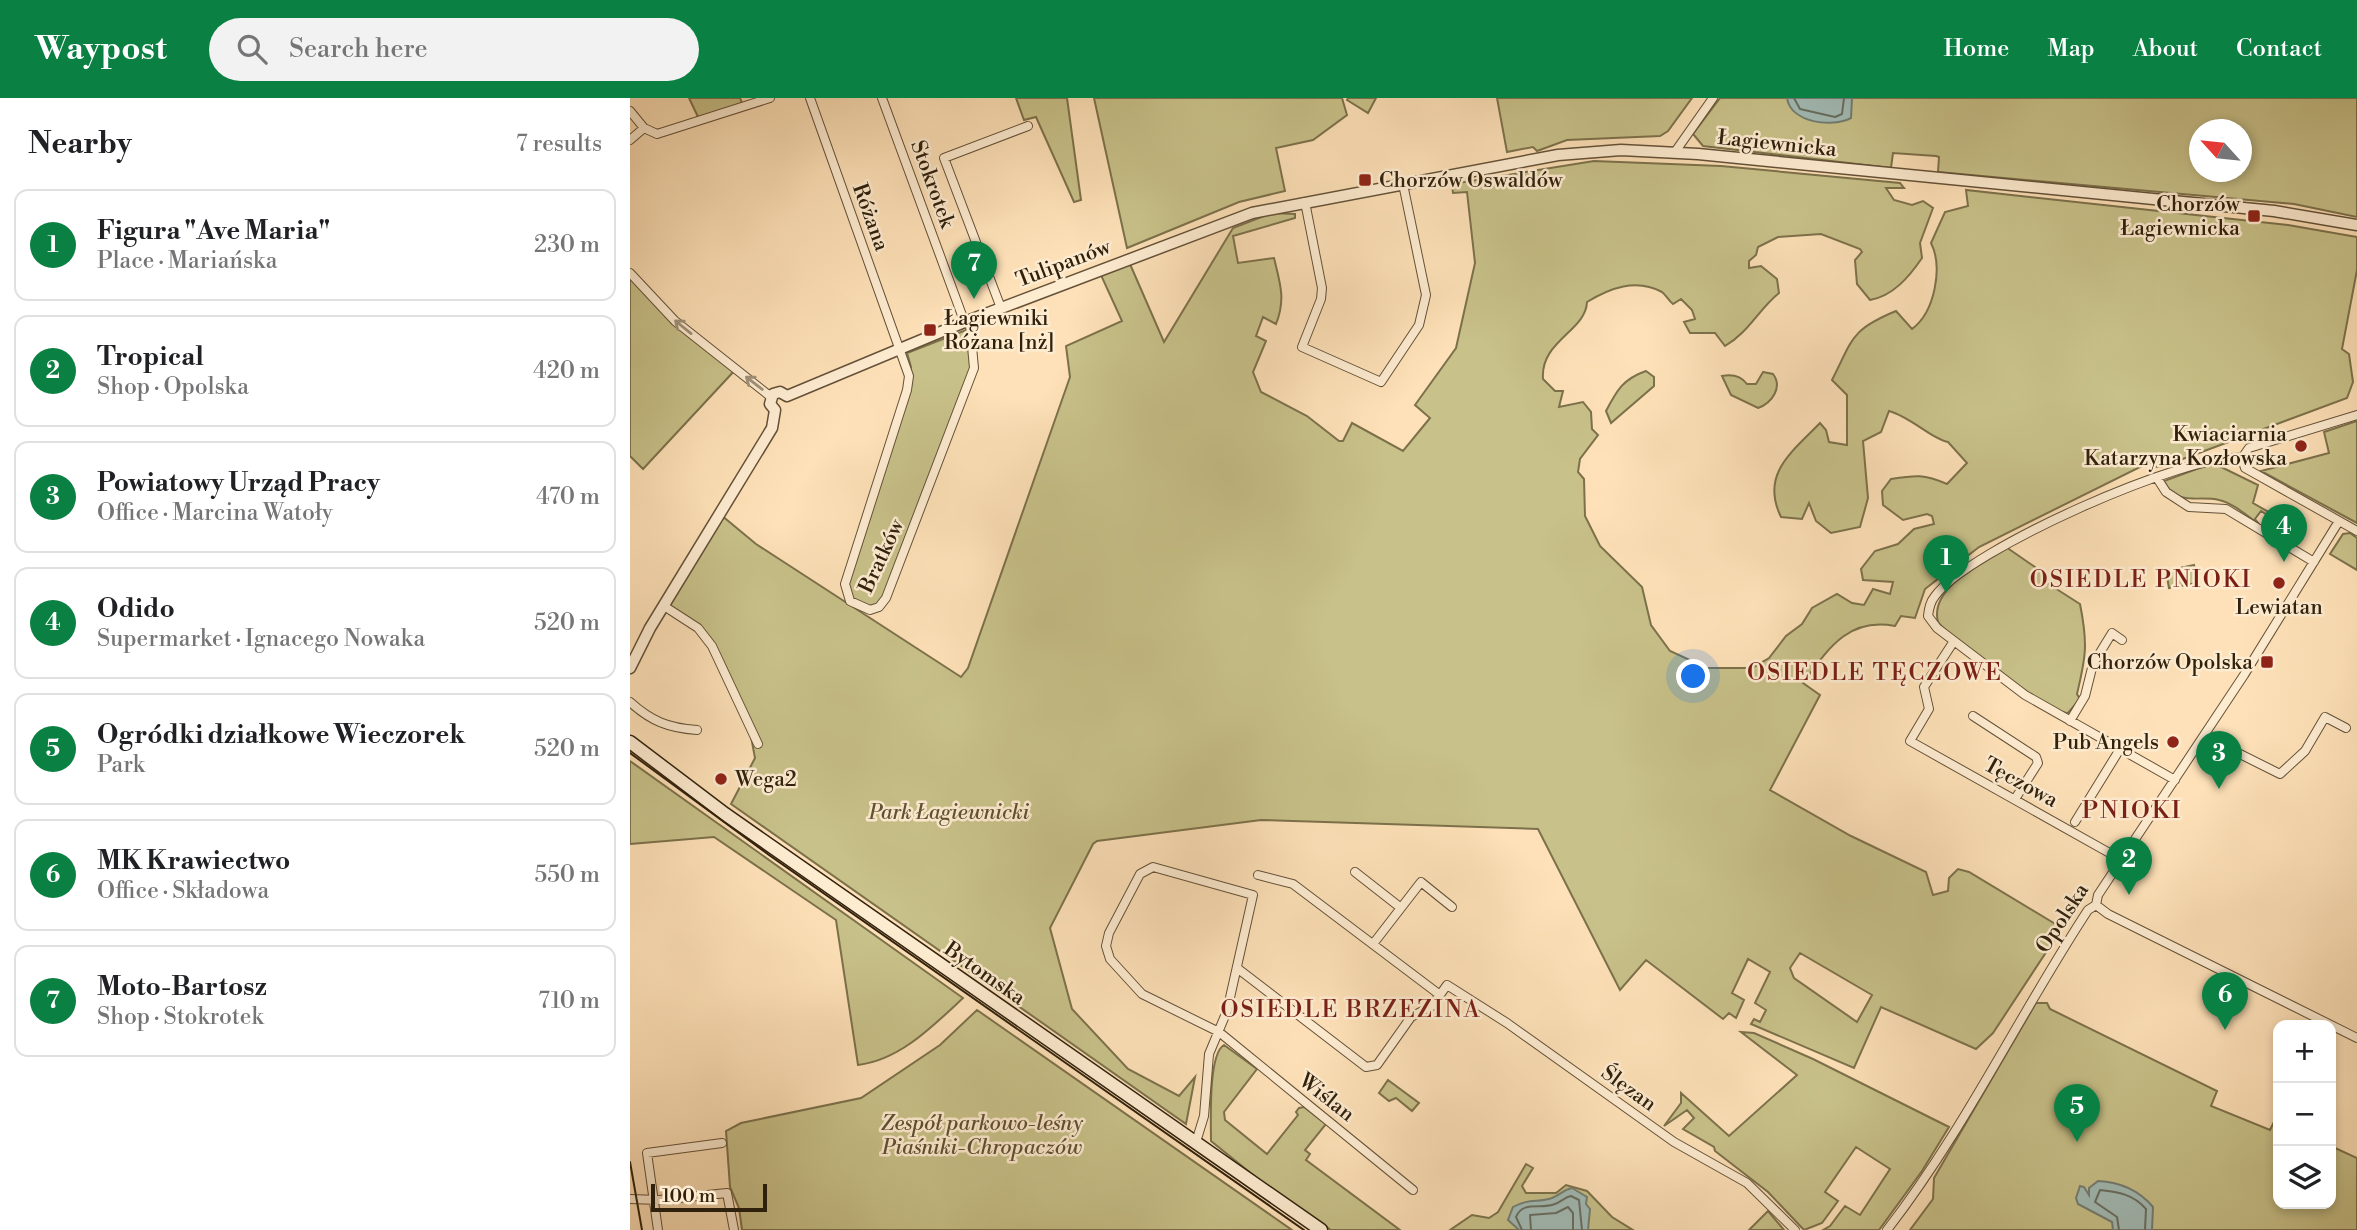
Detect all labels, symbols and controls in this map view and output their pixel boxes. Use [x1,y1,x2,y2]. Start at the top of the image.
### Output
search box [209,18,699,81]
text: Waypost [35,29,167,70]
icon: search [233,30,271,68]
text: Search here [289,33,428,65]
text: Home [1944,34,2009,64]
text: Map [2047,34,2095,64]
text: About [2133,34,2198,64]
text: Contact [2236,34,2322,64]
north arrow [2189,119,2252,182]
text: Nearby [28,125,132,163]
street label: Łagiewnicka [1716,125,1838,163]
text: 7 results [516,130,602,158]
street label: Stokrotek [904,137,960,233]
place label: Chorzów Oswaldów [1379,168,1563,194]
marker: Chorzów Oswaldów [1357,172,1373,188]
street label: Różana [846,180,894,255]
place label: Chorzów Łagiewnicka [2120,192,2241,242]
marker: Chorzów Łagiewnicka [2246,208,2262,224]
text: Figura "Ave Maria" [97,215,330,247]
text: 1 [47,231,59,259]
text: 230 m [534,231,600,259]
street label: Tulipanów [1012,234,1115,294]
pin: 7 [951,241,997,299]
text: Place · Mariańska [97,247,277,275]
place label: Łagiewniki Różana [nż] [944,306,1054,356]
one-way arrow [674,319,692,335]
marker: Łagiewniki Różana [nż] [922,322,938,338]
text: Tropical [97,341,204,373]
text: 2 [46,357,60,385]
text: 420 m [533,357,600,385]
text: Shop · Opolska [97,373,249,401]
one-way arrow [745,376,763,391]
place label: Kwiaciarnia Katarzyna Kozłowska [2084,422,2287,472]
marker: Kwiaciarnia Katarzyna Kozłowska [2293,438,2309,454]
text: Powiatowy Urząd Pracy [97,467,380,499]
text: 3 [46,483,60,511]
text: 470 m [536,483,600,511]
text: Office · Marcina Watoły [97,499,333,527]
pin: 4 [2261,504,2307,562]
street label: Bratków [853,515,911,598]
pin: 1 [1923,535,1969,593]
district label: OSIEDLE PNIOKI [2030,566,2252,594]
marker: Lewiatan [2271,575,2287,591]
text: Odido [97,593,175,625]
place label: Lewiatan [2235,595,2323,621]
text: 4 [45,609,61,637]
text: 520 m [534,609,600,637]
text: Supermarket · Ignacego Nowaka [97,625,425,653]
place label: Chorzów Opolska [2087,650,2253,676]
marker: Chorzów Opolska [2259,654,2275,670]
your location [1676,659,1710,693]
district label: OSIEDLE TĘCZOWE [1747,659,2003,687]
text: Ogródki działkowe Wieczorek [97,719,465,751]
place label: Pub Angels [2053,730,2159,756]
pin: 3 [2196,731,2242,789]
marker: Pub Angels [2165,734,2181,750]
text: 5 [46,735,60,763]
text: 520 m [534,735,600,763]
text: Park [97,751,145,779]
street label: Tęczowa [1979,752,2062,814]
place label: Wega2 [734,767,797,793]
marker: Wega2 [713,771,729,787]
district label: PNIOKI [2082,796,2182,826]
park label: Park Łagiewnicki [868,800,1030,826]
pin: 2 [2106,837,2152,895]
text: MK Krawiectwo [97,845,290,877]
text: 6 [46,861,60,889]
text: 550 m [535,861,600,889]
text: Office · Składowa [97,877,269,905]
street label: Opolska [2031,878,2095,958]
street label: Bytomska [938,936,1030,1011]
text: Moto-Bartosz [97,971,267,1003]
pin: 6 [2202,972,2248,1030]
text: 7 [46,987,60,1015]
text: 710 m [538,987,600,1015]
district label: OSIEDLE BRZEZINA [1221,996,1481,1024]
text: Shop · Stokrotek [97,1003,263,1031]
map controls [2273,1020,2336,1209]
button: + [2273,1020,2336,1083]
street label: Ślęzan [1596,1058,1663,1118]
street label: Wiślan [1292,1067,1360,1128]
button: − [2273,1083,2336,1146]
pin: 5 [2054,1084,2100,1142]
park label: Zespół parkowo-leśny Piaśniki-Chropaczów [881,1111,1084,1161]
button: layers [2273,1146,2336,1209]
scale bar [651,1181,766,1213]
text: 100 m [662,1184,715,1208]

